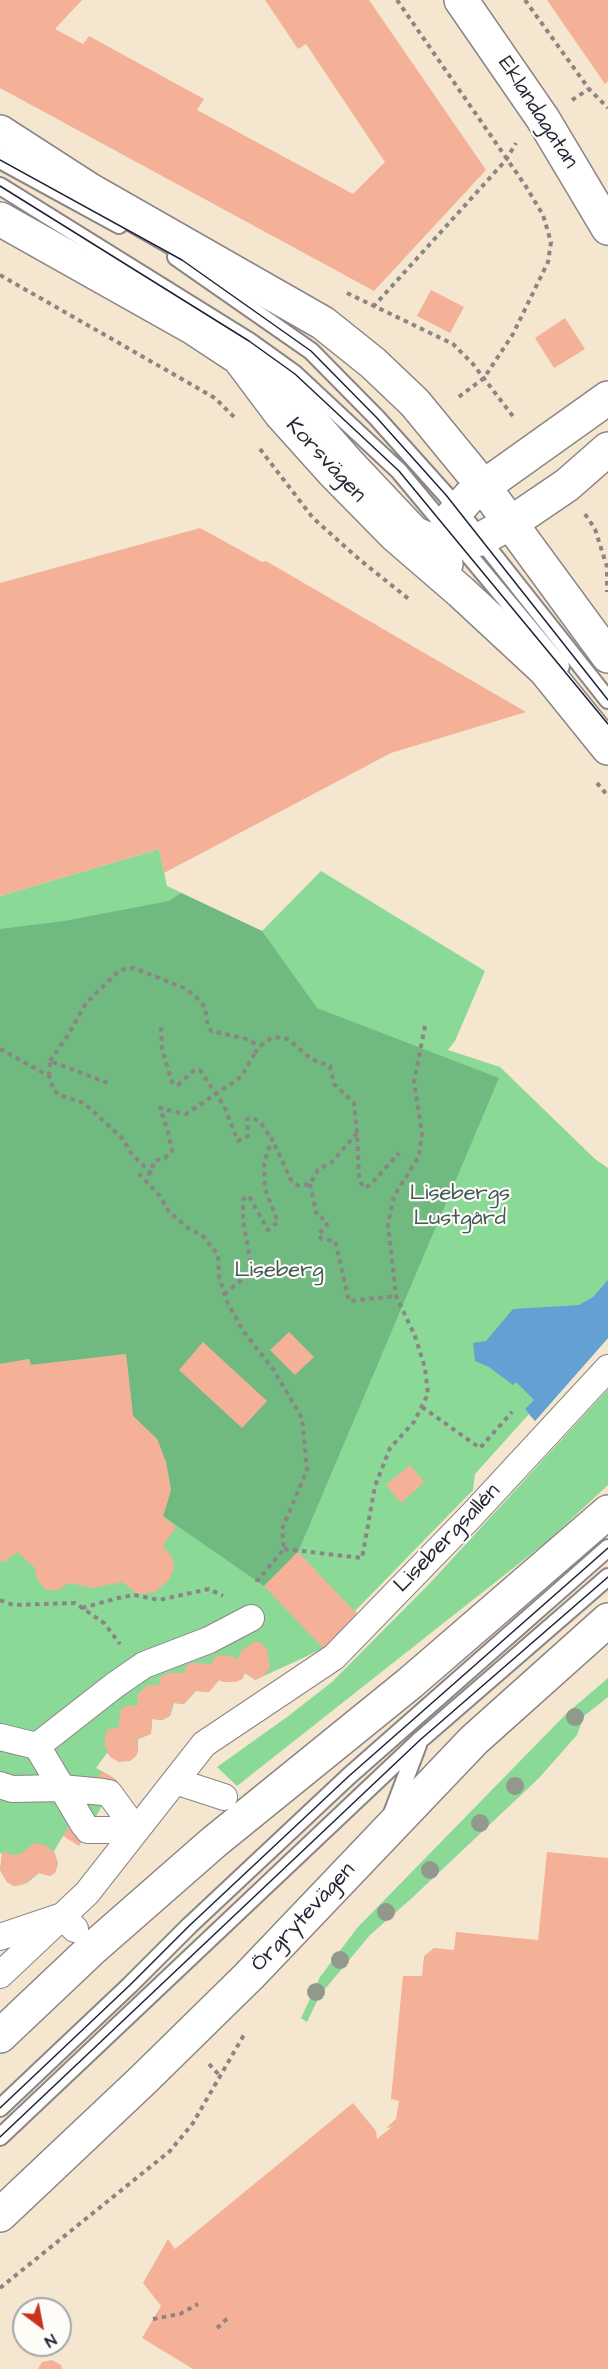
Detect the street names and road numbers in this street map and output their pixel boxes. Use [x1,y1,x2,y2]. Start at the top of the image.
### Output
street label: Eklandagatan [491,52,583,174]
street label: Korsvägen [279,413,371,509]
street label: Lisebergsallén [389,1479,507,1599]
street label: Örgrytevägen [247,1858,361,1978]

